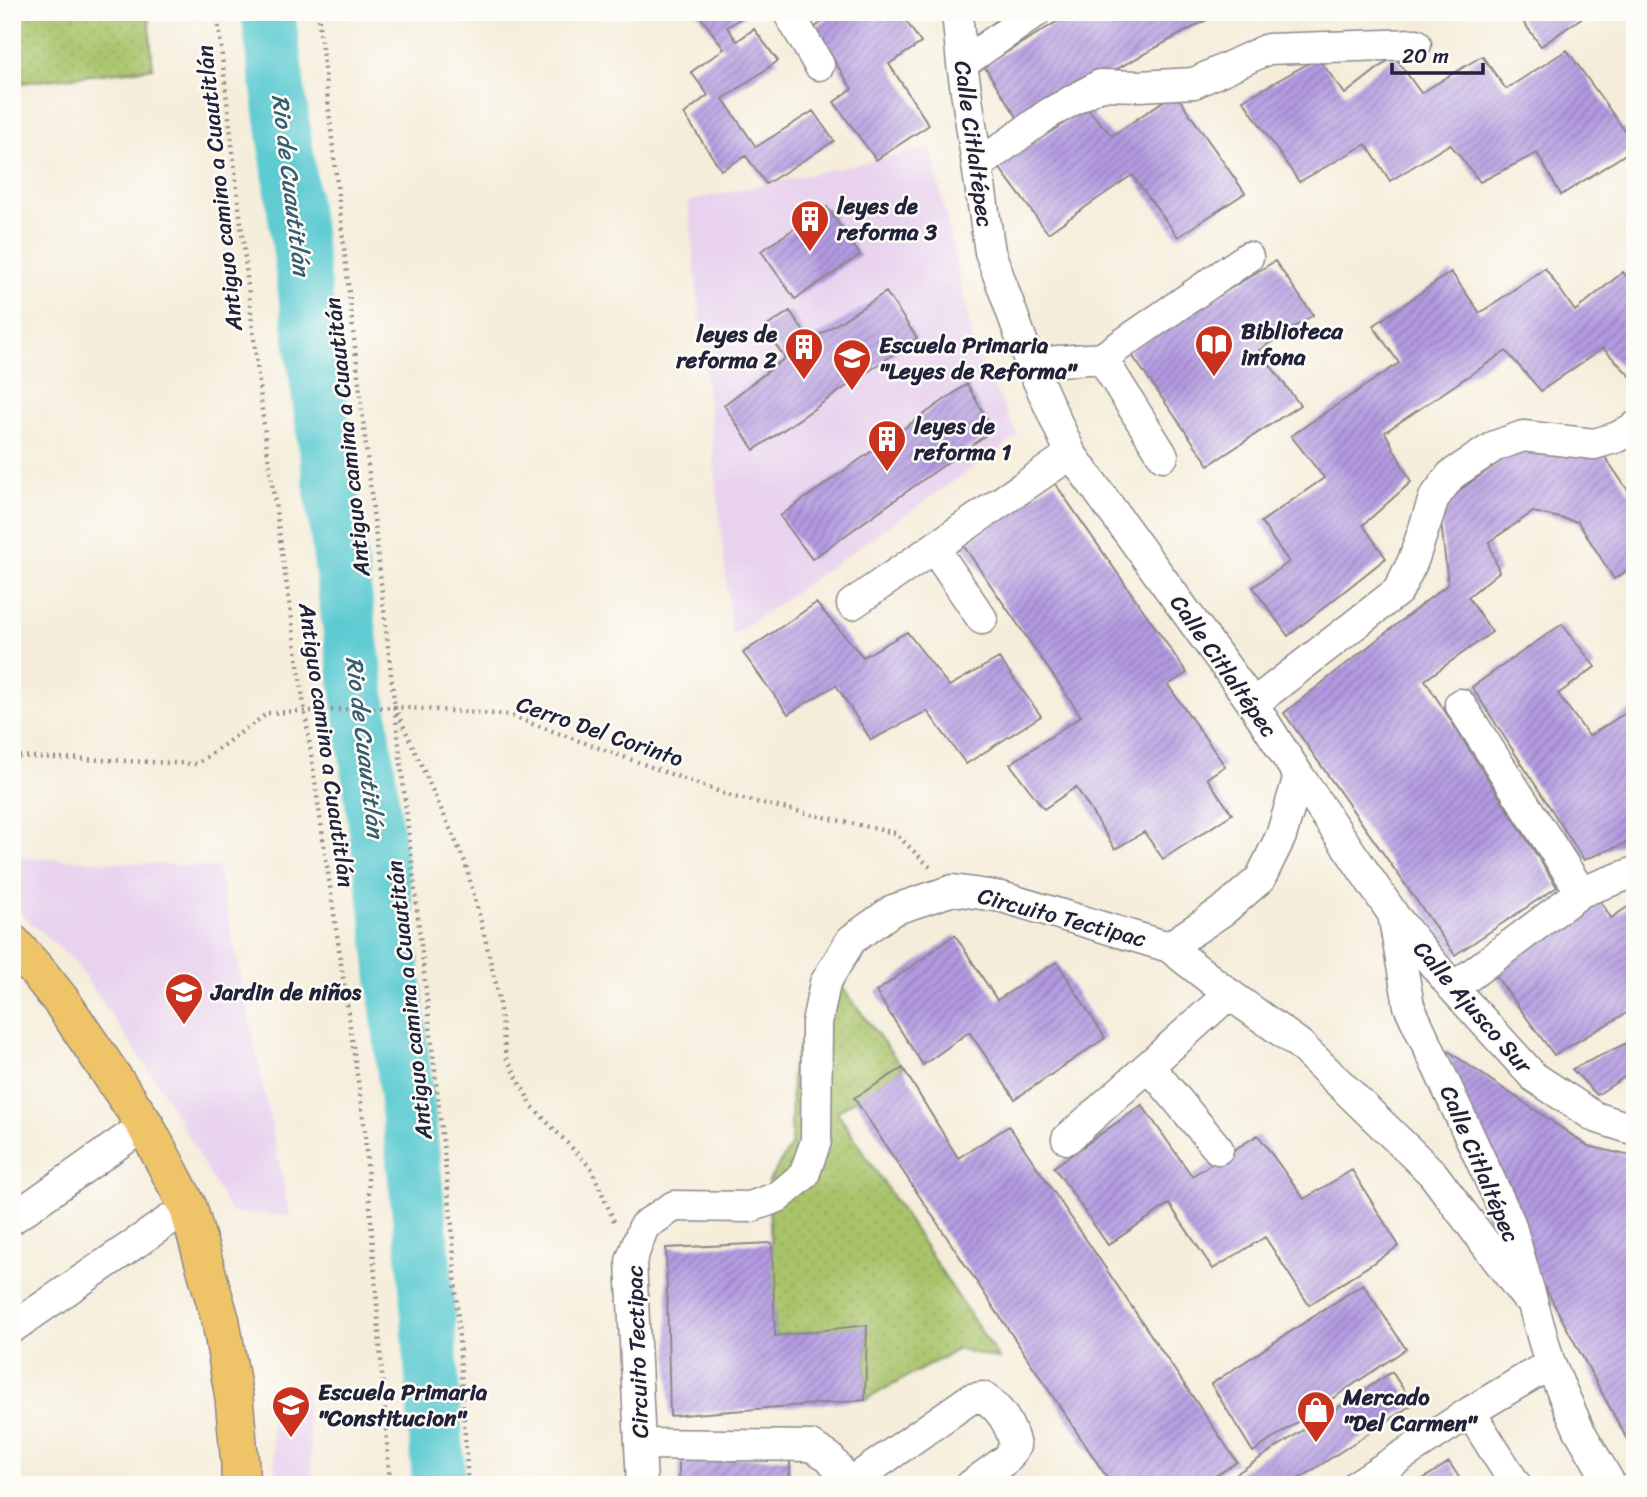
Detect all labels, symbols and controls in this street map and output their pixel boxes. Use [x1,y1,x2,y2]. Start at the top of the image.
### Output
scale bar [1392,32,1482,76]
text: 20 m [1402,37,1449,75]
street label: Antiguo camino a Cuautitlán [184,43,255,334]
street label: Calle Citlaltépec [942,58,1005,230]
water label: Rio de Cuautitlán [259,92,323,281]
place label: leyes de reforma 3 [836,186,938,253]
building icon: leyes de reforma 3 [789,198,831,253]
street label: Antiguo camina a Cuautitán [312,295,383,580]
place label: Biblioteca infona [1241,311,1344,378]
place label: leyes de reforma 2 [675,314,778,381]
library icon: Biblioteca infona [1193,323,1235,378]
place label: Escuela Primaria "Leyes de Reforma" [879,325,1079,392]
building icon: leyes de reforma 2 [783,326,825,381]
school or university icon: Escuela Primaria "Leyes de Reforma" [831,337,873,392]
place label: leyes de reforma 1 [913,406,1012,473]
building icon: leyes de reforma 1 [866,418,908,473]
street label: Calle Citlaltépec [1159,586,1289,747]
street label: Antiguo camino a Cuautitlán [286,599,367,890]
water label: Rio de Cuautitlán [333,654,397,843]
street label: Cerro Del Corinto [511,684,689,779]
street label: Antiguo camina a Cuautitán [374,858,445,1143]
street label: Circuito Tectipac [973,875,1151,960]
street label: Calle Ajusco Sur [1402,931,1544,1085]
school or university icon: Jardin de niños [163,971,205,1026]
place label: Jardin de niños [209,972,362,1013]
street label: Calle Citlaltépec [1428,1079,1531,1250]
street label: Circuito Tectipac [614,1264,661,1439]
place label: Escuela Primaria "Constitucion" [318,1372,488,1439]
place label: Mercado "Del Carmen" [1342,1377,1479,1444]
school or university icon: Escuela Primaria "Constitucion" [270,1384,312,1439]
shop icon: Mercado "Del Carmen" [1295,1389,1337,1444]

